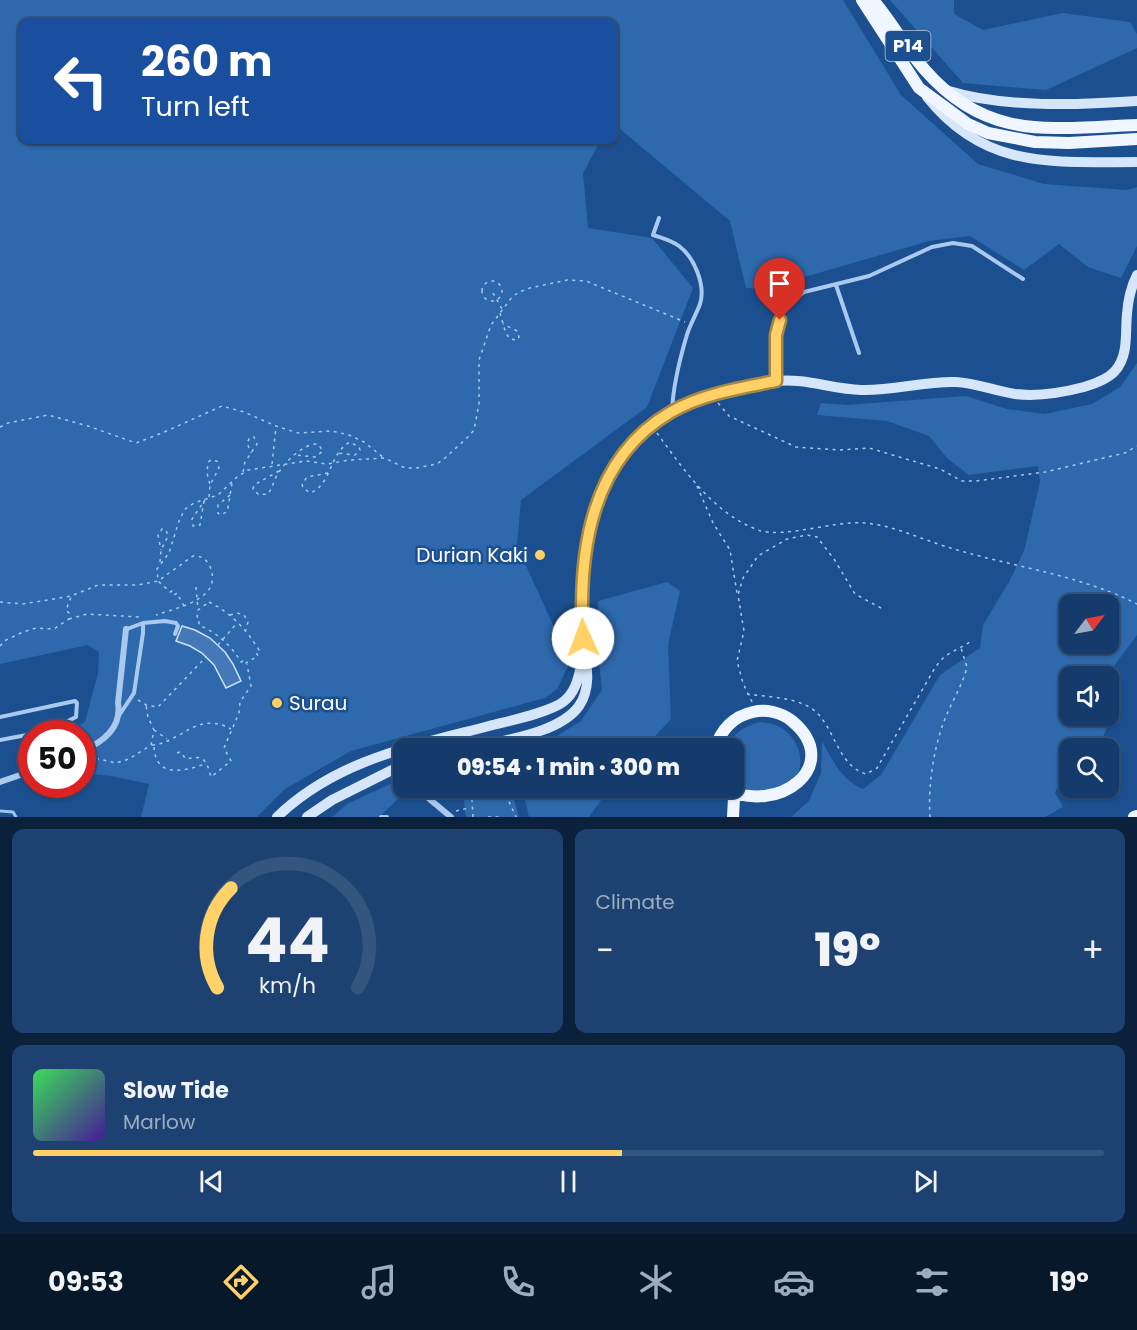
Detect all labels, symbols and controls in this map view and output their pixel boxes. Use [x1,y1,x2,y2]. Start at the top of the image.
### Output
road number: P14 [886,31,930,61]
text: 260 m [141,32,273,91]
icon: left [42,42,120,120]
text: Turn left [141,88,250,125]
pin [754,258,805,320]
icon: arrive [763,267,796,300]
place label: Durian Kaki [416,541,528,569]
marker: Durian Kaki [533,548,547,562]
north arrow [1059,594,1119,654]
map controls [1059,594,1119,798]
position arrow [551,606,615,670]
button: sound [1059,666,1119,726]
place label: Surau [289,689,347,717]
marker: Surau [270,696,284,710]
speed limit sign: 50 [18,720,96,798]
button: search [1059,738,1119,798]
text: 09:54 · 1 min · 300 m [457,752,680,783]
text: Climate [596,888,675,916]
text: 44 [245,896,329,984]
text: 19° [814,919,881,982]
text: − [596,927,614,974]
text: + [1081,927,1104,974]
text: km/h [259,970,316,1001]
text: Slow Tide [123,1075,229,1106]
text: Marlow [123,1108,195,1136]
icon: previous [195,1165,228,1198]
icon: pause [552,1165,585,1198]
icon: next [909,1165,942,1198]
icon: directions [220,1261,262,1303]
icon: music [358,1261,400,1303]
icon: phone [497,1261,539,1303]
icon: climate [635,1261,677,1303]
icon: car [773,1261,815,1303]
icon: filters [911,1261,953,1303]
text: 09:53 [48,1263,124,1300]
text: 19° [1050,1263,1089,1300]

